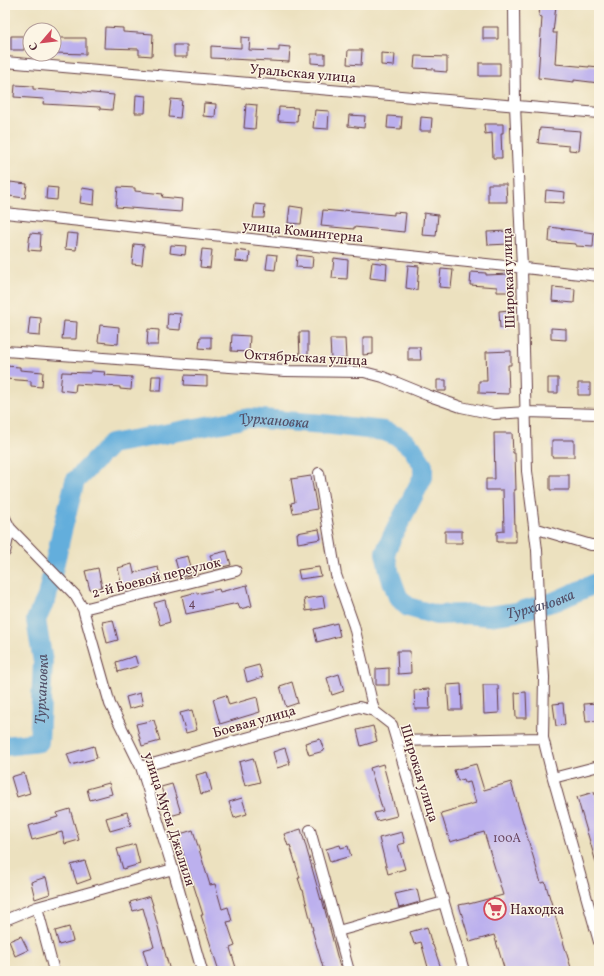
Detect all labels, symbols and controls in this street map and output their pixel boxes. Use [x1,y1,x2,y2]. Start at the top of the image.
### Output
north arrow [22,22,62,62]
text: С [26,39,43,53]
street label: Уральская улица [249,60,357,89]
street label: улица Коминтерна [241,217,364,248]
street label: Широкая улица [498,227,521,329]
street label: Октябрьская улица [244,346,368,371]
water label: Турхановка [237,409,310,435]
street label: 2-й Боевой переулок [90,553,223,604]
water label: Турхановка [505,585,578,625]
house number: 4 [188,596,196,612]
water label: Турхановка [31,652,55,725]
street label: Боевая улица [211,702,298,743]
street label: Широкая улица [395,722,442,825]
street label: улица Мусы Джалиля [138,750,199,889]
house number: 100А [493,831,521,847]
supermarket icon: Находка [482,896,508,922]
place label: Находка [510,901,564,920]

